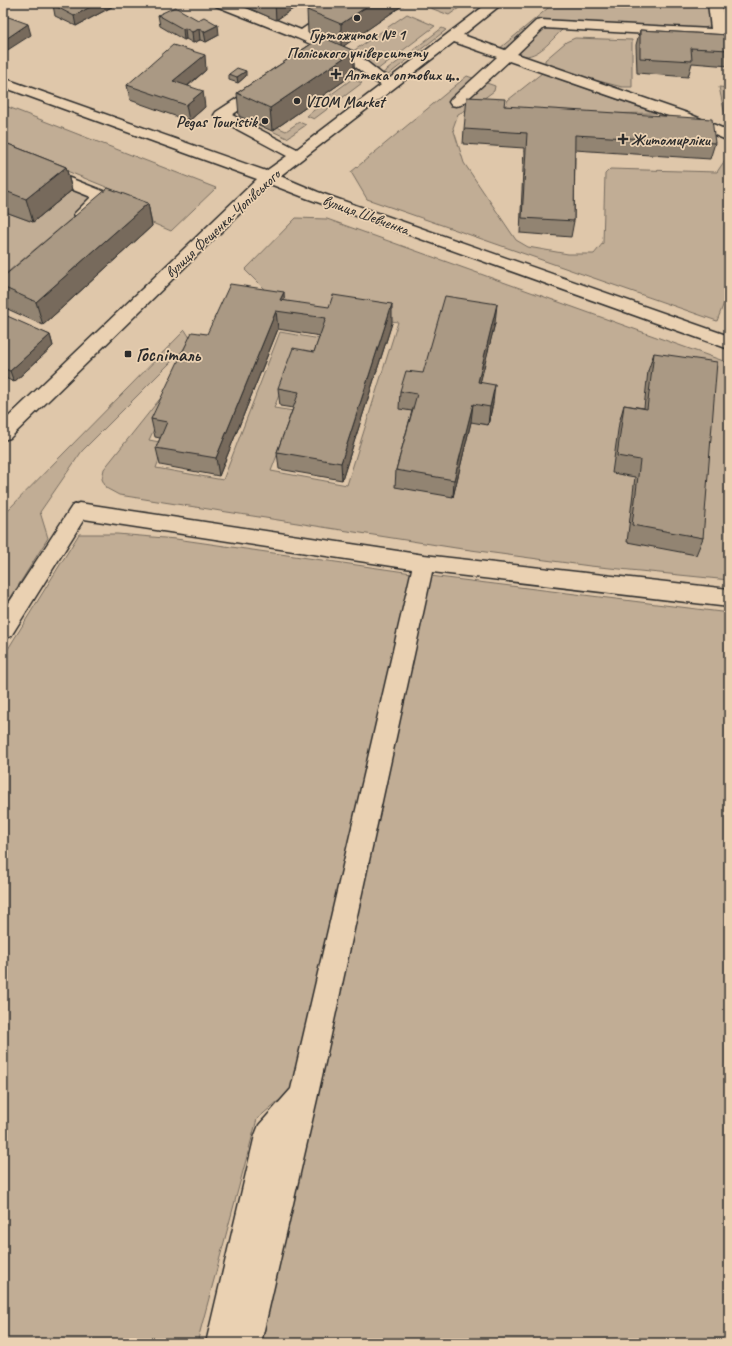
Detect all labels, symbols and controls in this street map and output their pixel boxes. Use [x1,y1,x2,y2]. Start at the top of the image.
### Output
marker: Гуртожиток № 1 Поліського університету [352,13,362,23]
place label: Гуртожиток № 1 Поліського університету [287,25,429,63]
place label: Аптека оптових ц‥ [344,65,460,85]
marker: Аптека оптових ц‥ [331,69,341,79]
place label: VIOM Market [305,92,387,112]
marker: VIOM Market [292,96,302,106]
place label: Pegas Touristik [176,112,259,132]
marker: Pegas Touristik [260,116,270,126]
place label: Житомирліки [631,130,711,150]
marker: Житомирліки [618,134,628,144]
street label: вулиця Фещенка-Чопівського [161,163,286,282]
street label: вулиця Шевченка [320,190,413,240]
place label: Госпіталь [136,343,202,367]
marker: Госпіталь [123,349,133,359]

